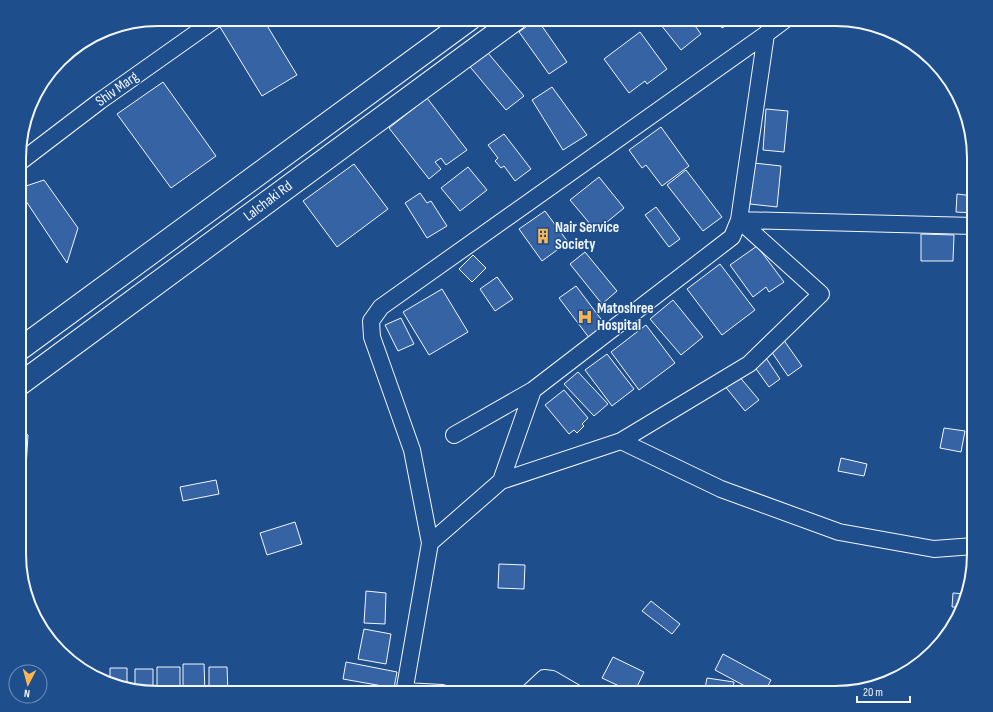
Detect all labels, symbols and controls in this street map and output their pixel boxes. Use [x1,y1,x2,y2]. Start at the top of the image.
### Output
street label: Shiv Marg [92,67,142,111]
street label: Lalchaki Rd [240,176,296,226]
place label: Nair Service Society [555,218,619,254]
building icon: Nair Service Society [534,227,552,245]
place label: Matoshree Hospital [597,299,654,335]
hospital icon: Matoshree Hospital [576,308,594,326]
north arrow [8,664,48,704]
scale bar [857,678,910,704]
text: 20 m [863,685,883,700]
text: N [23,687,31,700]

